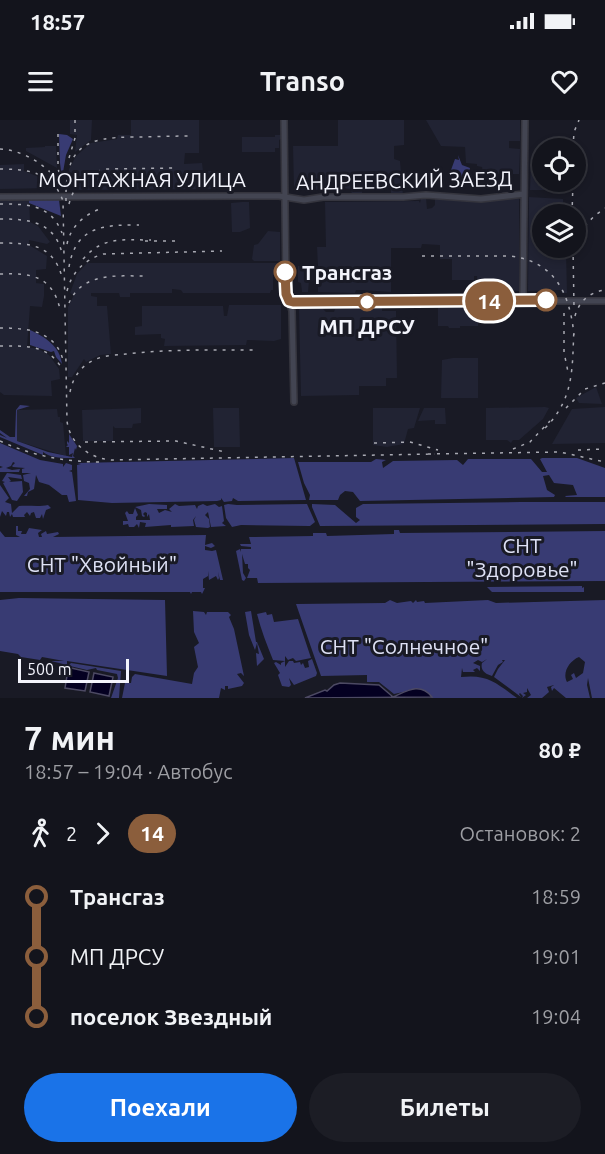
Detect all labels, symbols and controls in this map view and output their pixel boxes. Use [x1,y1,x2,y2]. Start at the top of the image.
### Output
text: 18:57 [30,9,85,34]
icon: menu [24,65,57,98]
icon: heart [548,65,581,98]
text: Transo [260,66,345,96]
map controls [532,138,586,258]
button: locate [532,138,586,192]
street label: АНДРЕЕВСКИЙ ЗАЕЗД [296,166,512,194]
street label: МОНТАЖНАЯ УЛИЦА [38,167,246,191]
button: layers [532,204,586,258]
place label: Трансгаз [302,260,392,284]
marker: Трансгаз [274,261,296,283]
line badge: 14 [462,282,516,321]
text: 14 [477,289,501,313]
unlabelled marker [535,289,557,311]
marker: МП ДРСУ [358,293,376,311]
place label: МП ДРСУ [319,314,416,338]
park label: СНТ "Здоровье" [466,533,578,581]
park label: СНТ "Хвойный" [27,552,177,576]
park label: СНТ "Солнечное" [320,634,488,658]
scale bar [18,656,129,684]
text: 500 m [27,660,72,678]
text: 7 мин [24,719,115,756]
text: 80 ₽ [539,737,581,762]
text: 18:57 – 19:04 · Автобус [24,760,233,783]
icon: walk [24,817,57,850]
icon: forward [86,817,119,850]
text: 14 [140,821,164,845]
text: 2 [66,822,77,845]
text: Остановок: 2 [460,822,581,845]
text: Трансгаз [70,884,164,909]
text: 18:59 [531,885,581,908]
text: МП ДРСУ [70,944,164,969]
text: 19:01 [531,945,581,968]
text: поселок Звездный [70,1004,272,1029]
text: 19:04 [531,1005,581,1028]
button: Поехали [24,1073,297,1142]
button: Билеты [309,1073,581,1142]

